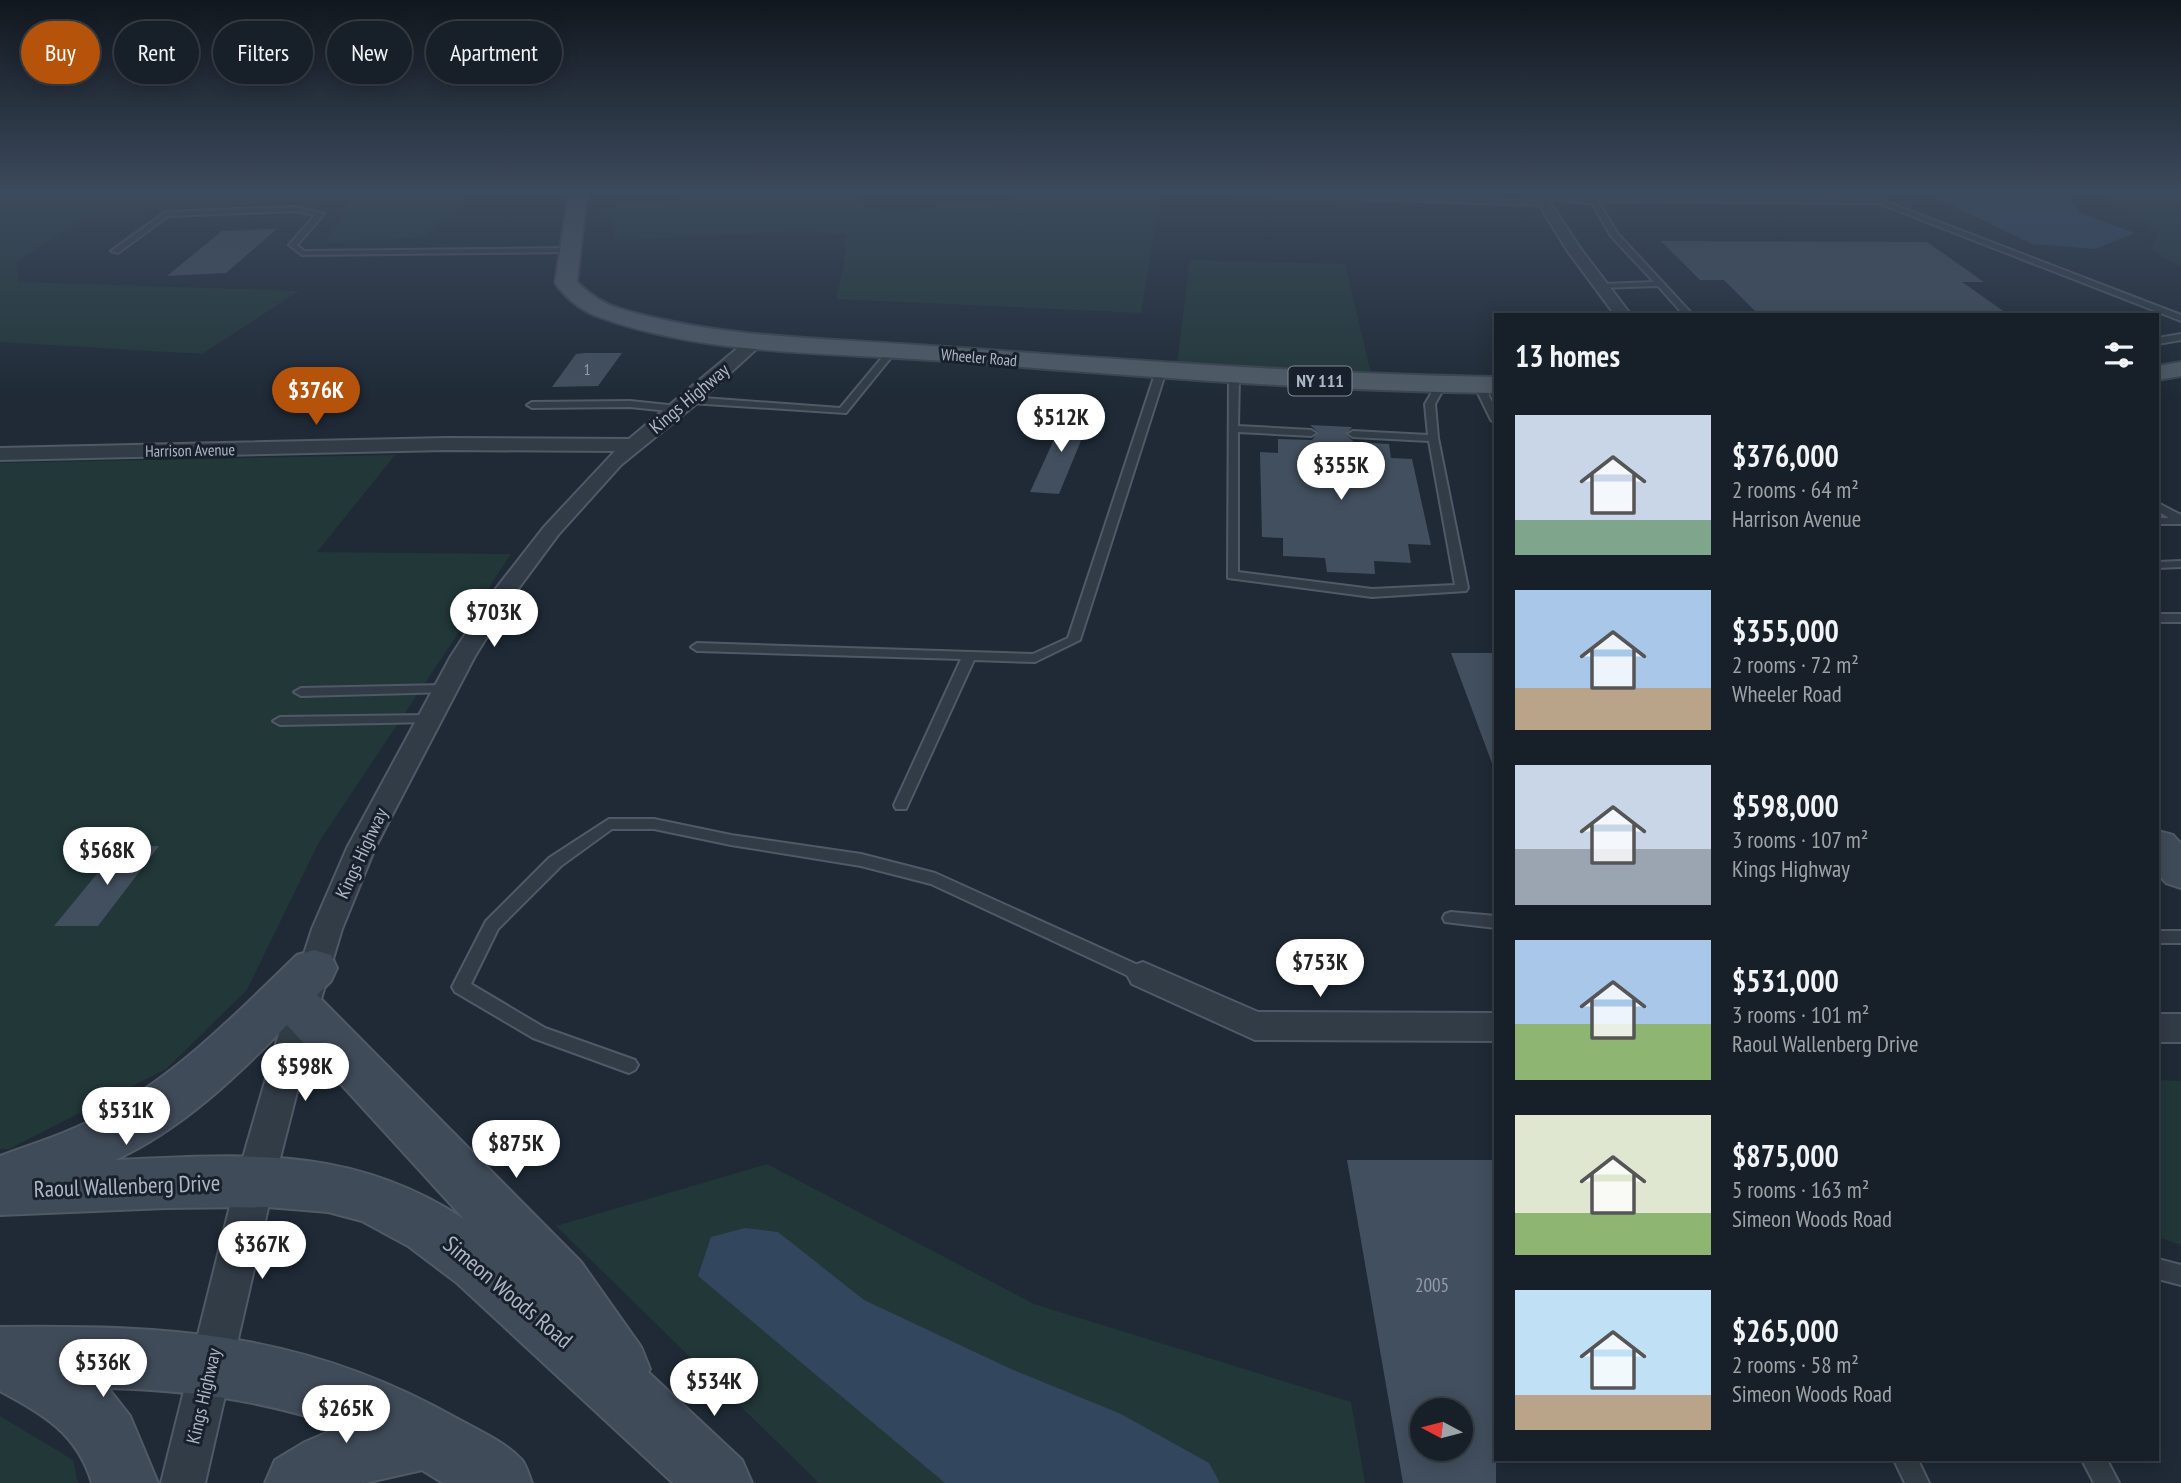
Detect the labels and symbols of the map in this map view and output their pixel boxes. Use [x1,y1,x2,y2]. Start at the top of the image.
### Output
street label: Wheeler Road [940,344,1018,370]
street label: Kings Highway [644,357,735,438]
house number: 1 [583,359,591,379]
road number: NY 111 [1288,366,1352,396]
pin: $376K [267,368,365,427]
pin: $512K [1012,394,1110,454]
street label: Harrison Avenue [145,439,235,461]
pin: $355K [1292,442,1390,502]
pin: $703K [445,590,543,649]
street label: Kings Highway [330,803,393,902]
pin: $568K [58,828,156,887]
pin: $753K [1271,940,1369,999]
pin: $598K [256,1044,354,1103]
pin: $531K [77,1088,175,1147]
pin: $875K [467,1120,565,1180]
street label: Raoul Wallenberg Drive [33,1168,221,1203]
pin: $367K [213,1222,311,1281]
street label: Simeon Woods Road [438,1229,579,1354]
house number: 2005 [1415,1273,1449,1297]
pin: $536K [54,1340,152,1399]
street label: Kings Highway [180,1345,226,1446]
pin: $534K [665,1358,763,1418]
pin: $265K [297,1386,395,1445]
north arrow [1410,1398,1474,1461]

